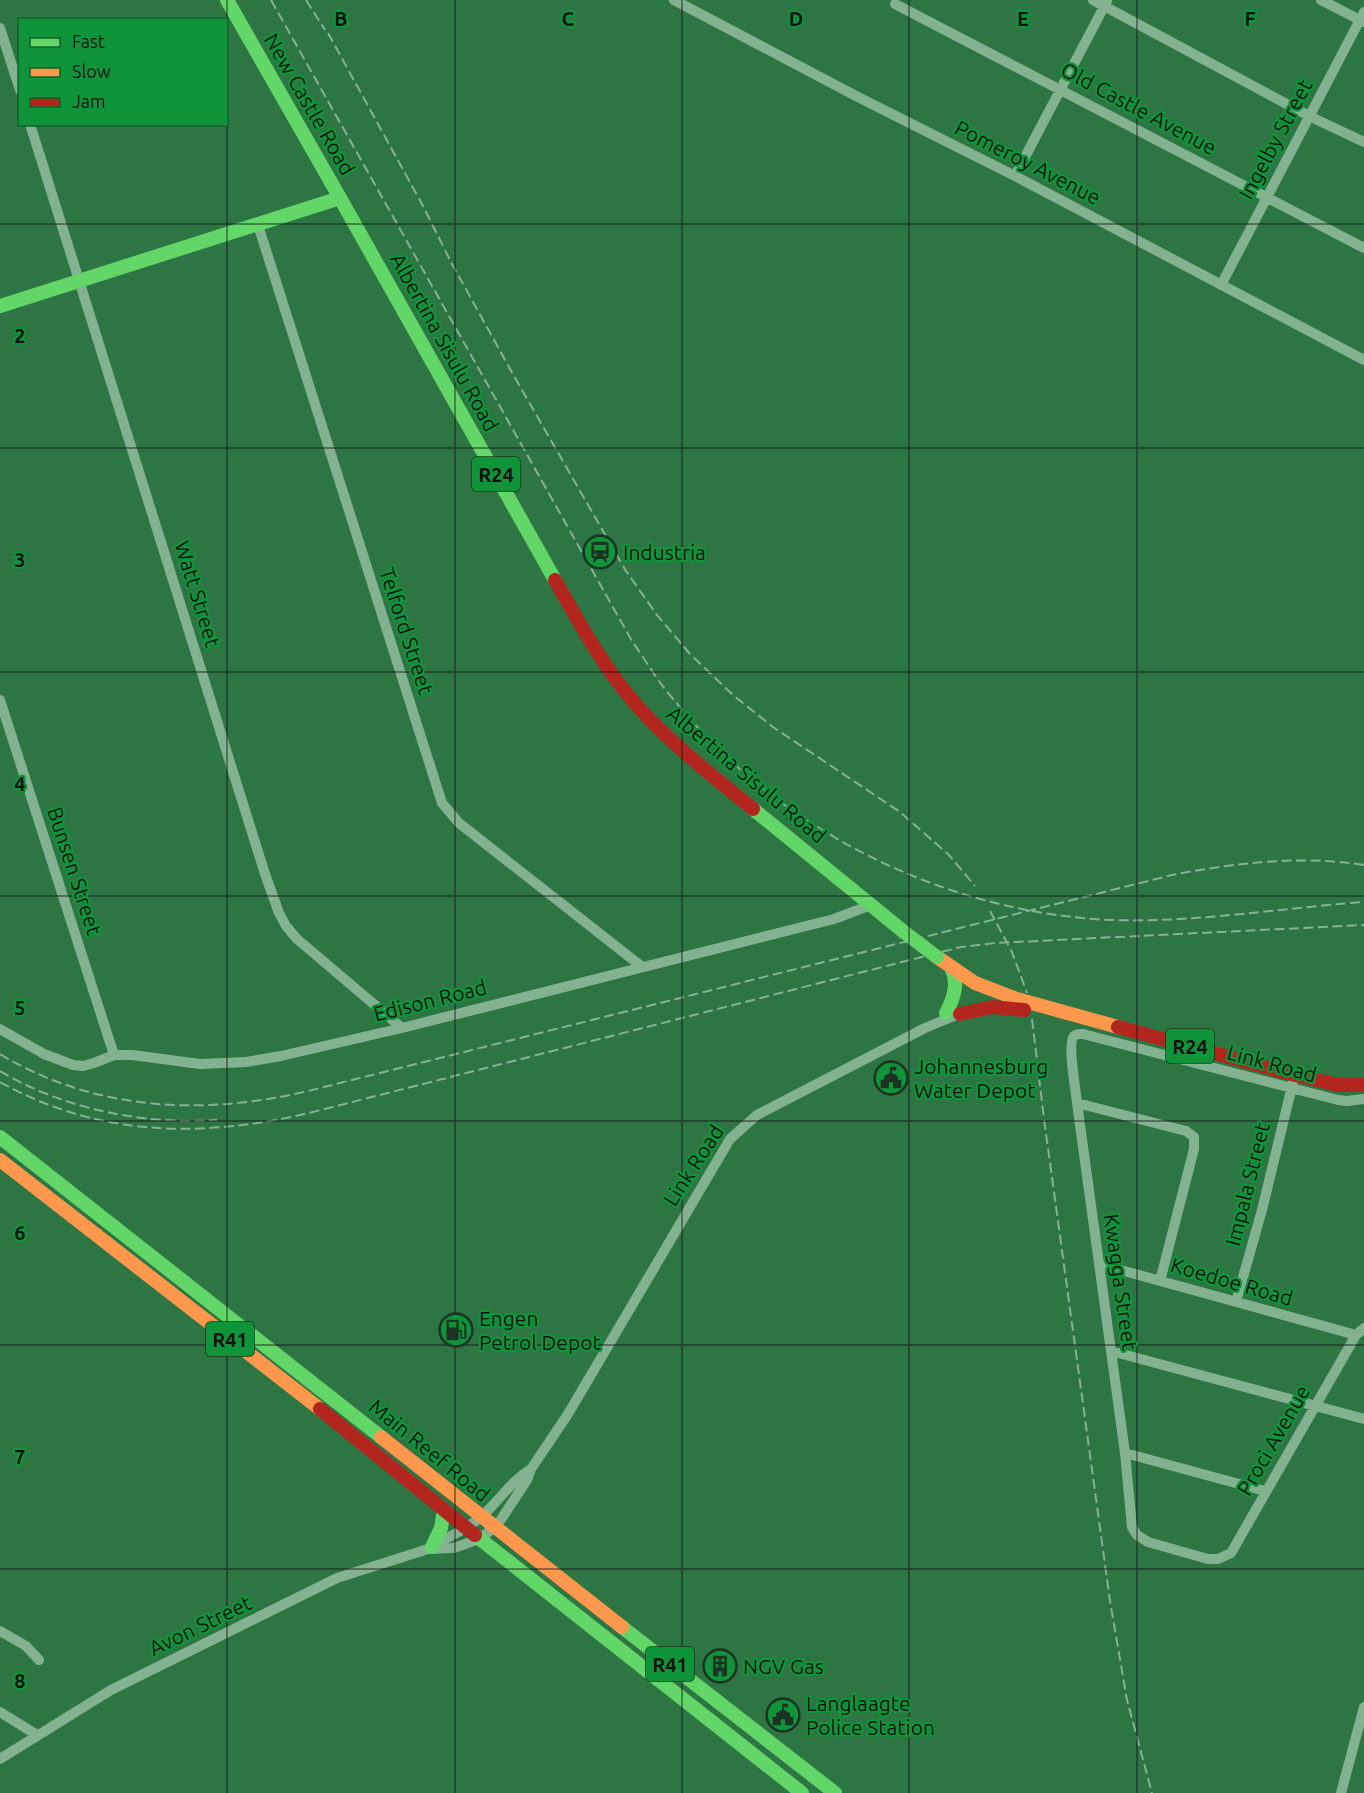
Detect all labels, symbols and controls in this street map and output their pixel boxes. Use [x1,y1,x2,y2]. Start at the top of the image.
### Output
text: B [334,7,348,30]
text: C [562,7,575,30]
text: D [789,7,803,30]
text: E [1017,7,1029,30]
text: F [1244,7,1256,30]
legend [18,18,228,126]
street label: New Castle Road [260,29,360,179]
text: Fast [72,31,105,51]
street label: Old Castle Avenue [1057,57,1221,159]
text: Slow [72,61,111,81]
street label: Ingelby Street [1233,75,1317,203]
text: Jam [72,91,106,111]
street label: Pomeroy Avenue [951,115,1105,209]
street label: Albertina Sisulu Road [386,249,504,435]
text: 2 [14,324,26,347]
road number: R24 [472,457,520,491]
station icon: Industria [582,534,618,570]
street label: Watt Street [170,538,226,650]
place label: Industria [623,540,706,564]
text: 3 [14,548,26,571]
street label: Telford Street [375,565,439,697]
street label: Albertina Sisulu Road [663,701,831,847]
text: 4 [14,772,26,795]
street label: Bunsen Street [43,804,107,938]
street label: Edison Road [371,974,489,1026]
text: 5 [14,996,26,1019]
road number: R24 [1166,1029,1214,1063]
street label: Link Road [1225,1040,1319,1086]
place label: Johannesburg Water Depot [914,1054,1048,1102]
public building icon: Johannesburg Water Depot [873,1060,909,1096]
street label: Link Road [658,1120,728,1210]
street label: Impala Street [1220,1120,1274,1248]
street label: Kwagga Street [1100,1212,1142,1352]
text: 6 [14,1221,26,1244]
street label: Koedoe Road [1168,1252,1296,1310]
place label: Engen Petrol Depot [479,1306,601,1354]
fuel station icon: Engen Petrol Depot [438,1312,474,1348]
road number: R41 [206,1322,254,1356]
street label: Proci Avenue [1232,1381,1314,1499]
street label: Main Reef Road [365,1394,495,1506]
text: 7 [14,1445,26,1468]
street label: Avon Street [145,1590,255,1660]
road number: R41 [646,1647,694,1681]
building icon: NGV Gas [702,1648,738,1684]
place label: NGV Gas [743,1654,824,1678]
text: 8 [14,1669,26,1692]
place label: Langlaagte Police Station [806,1691,935,1739]
public building icon: Langlaagte Police Station [765,1697,801,1733]

